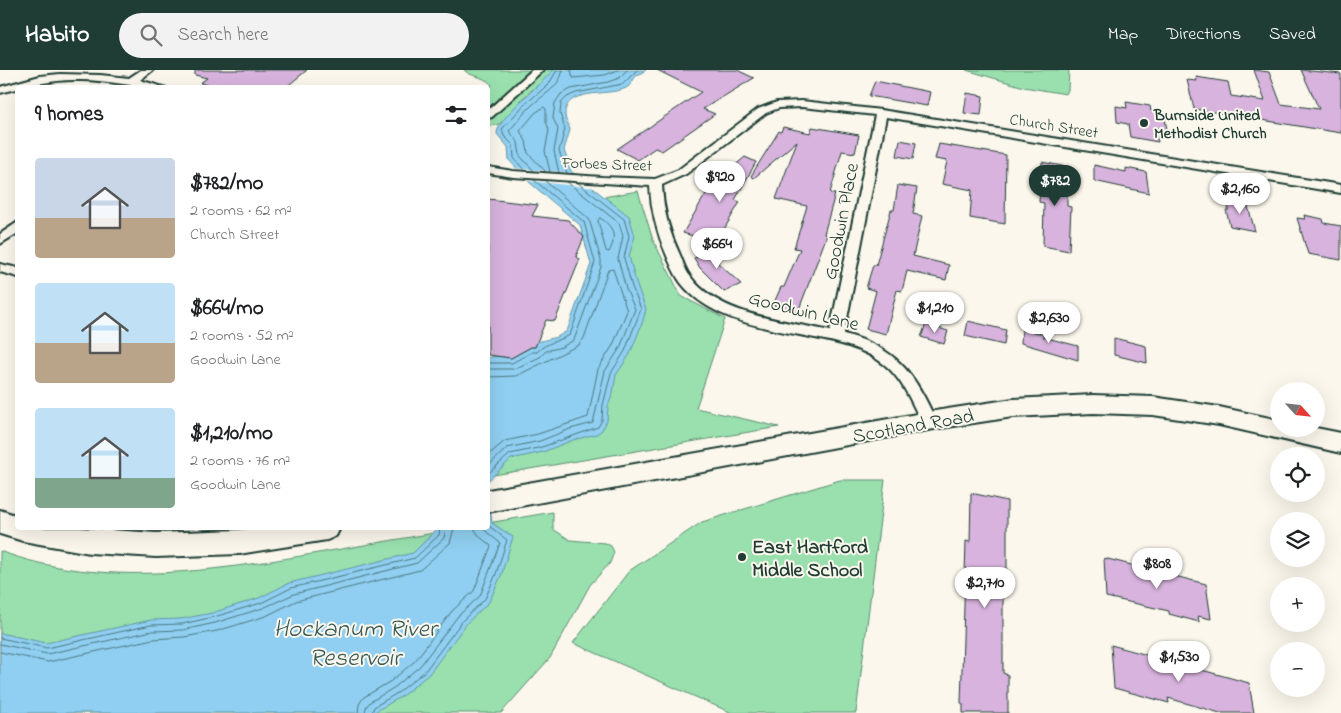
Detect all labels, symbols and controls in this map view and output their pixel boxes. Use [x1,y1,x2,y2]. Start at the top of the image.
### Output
search box [119,13,469,58]
text: Habito [25,18,89,53]
icon: search [137,21,165,49]
text: Search here [177,22,268,49]
text: Map [1108,22,1138,48]
text: Directions [1166,22,1241,48]
text: Saved [1269,22,1316,48]
text: 9 homes [35,100,104,130]
icon: filters [442,101,470,129]
place label: Burnside United Methodist Church [1153,104,1267,146]
street label: Church Street [1008,108,1100,146]
marker: Burnside United Methodist Church [1138,117,1150,129]
street label: Forbes Street [560,151,653,179]
pin: $920 [690,160,750,203]
street label: Goodwin Place [817,160,868,282]
pin: $782 [1025,164,1085,207]
text: $920 [705,165,735,189]
text: $782/mo [190,169,263,199]
text: $782 [1040,169,1070,193]
pin: $2,160 [1199,172,1281,215]
text: $2,160 [1220,177,1260,201]
icon: home [75,178,135,238]
text: 2 rooms · 62 m² [190,199,292,223]
text: Church Street [190,223,279,247]
pin: $664 [687,228,747,270]
text: $664 [702,232,732,256]
street label: Goodwin Lane [745,285,862,340]
pin: $1,210 [894,292,976,334]
text: $664/mo [190,294,264,324]
text: $1,210 [916,296,954,320]
pin: $2,630 [1008,302,1090,344]
icon: home [75,303,135,363]
text: $2,630 [1029,306,1069,330]
text: 2 rooms · 52 m² [190,324,294,348]
text: Goodwin Lane [190,348,281,372]
north arrow [1270,382,1325,438]
map controls [1270,382,1325,697]
street label: Scotland Road [851,403,976,452]
text: $1,210/mo [190,419,273,449]
icon: home [75,428,135,488]
button: locate [1270,447,1325,502]
text: 2 rooms · 76 m² [190,449,290,473]
text: Goodwin Lane [190,473,281,497]
button: layers [1270,512,1325,567]
place label: East Hartford Middle School [752,534,869,586]
pin: $808 [1127,548,1187,590]
marker: East Hartford Middle School [736,551,748,563]
text: $808 [1143,552,1171,576]
pin: $2,710 [944,566,1026,609]
text: $2,710 [966,571,1004,595]
button: + [1270,577,1325,632]
water label: Hockanum River Reservoir [274,612,440,677]
pin: $1,530 [1138,640,1220,683]
button: − [1270,642,1325,697]
text: $1,530 [1159,645,1199,669]

